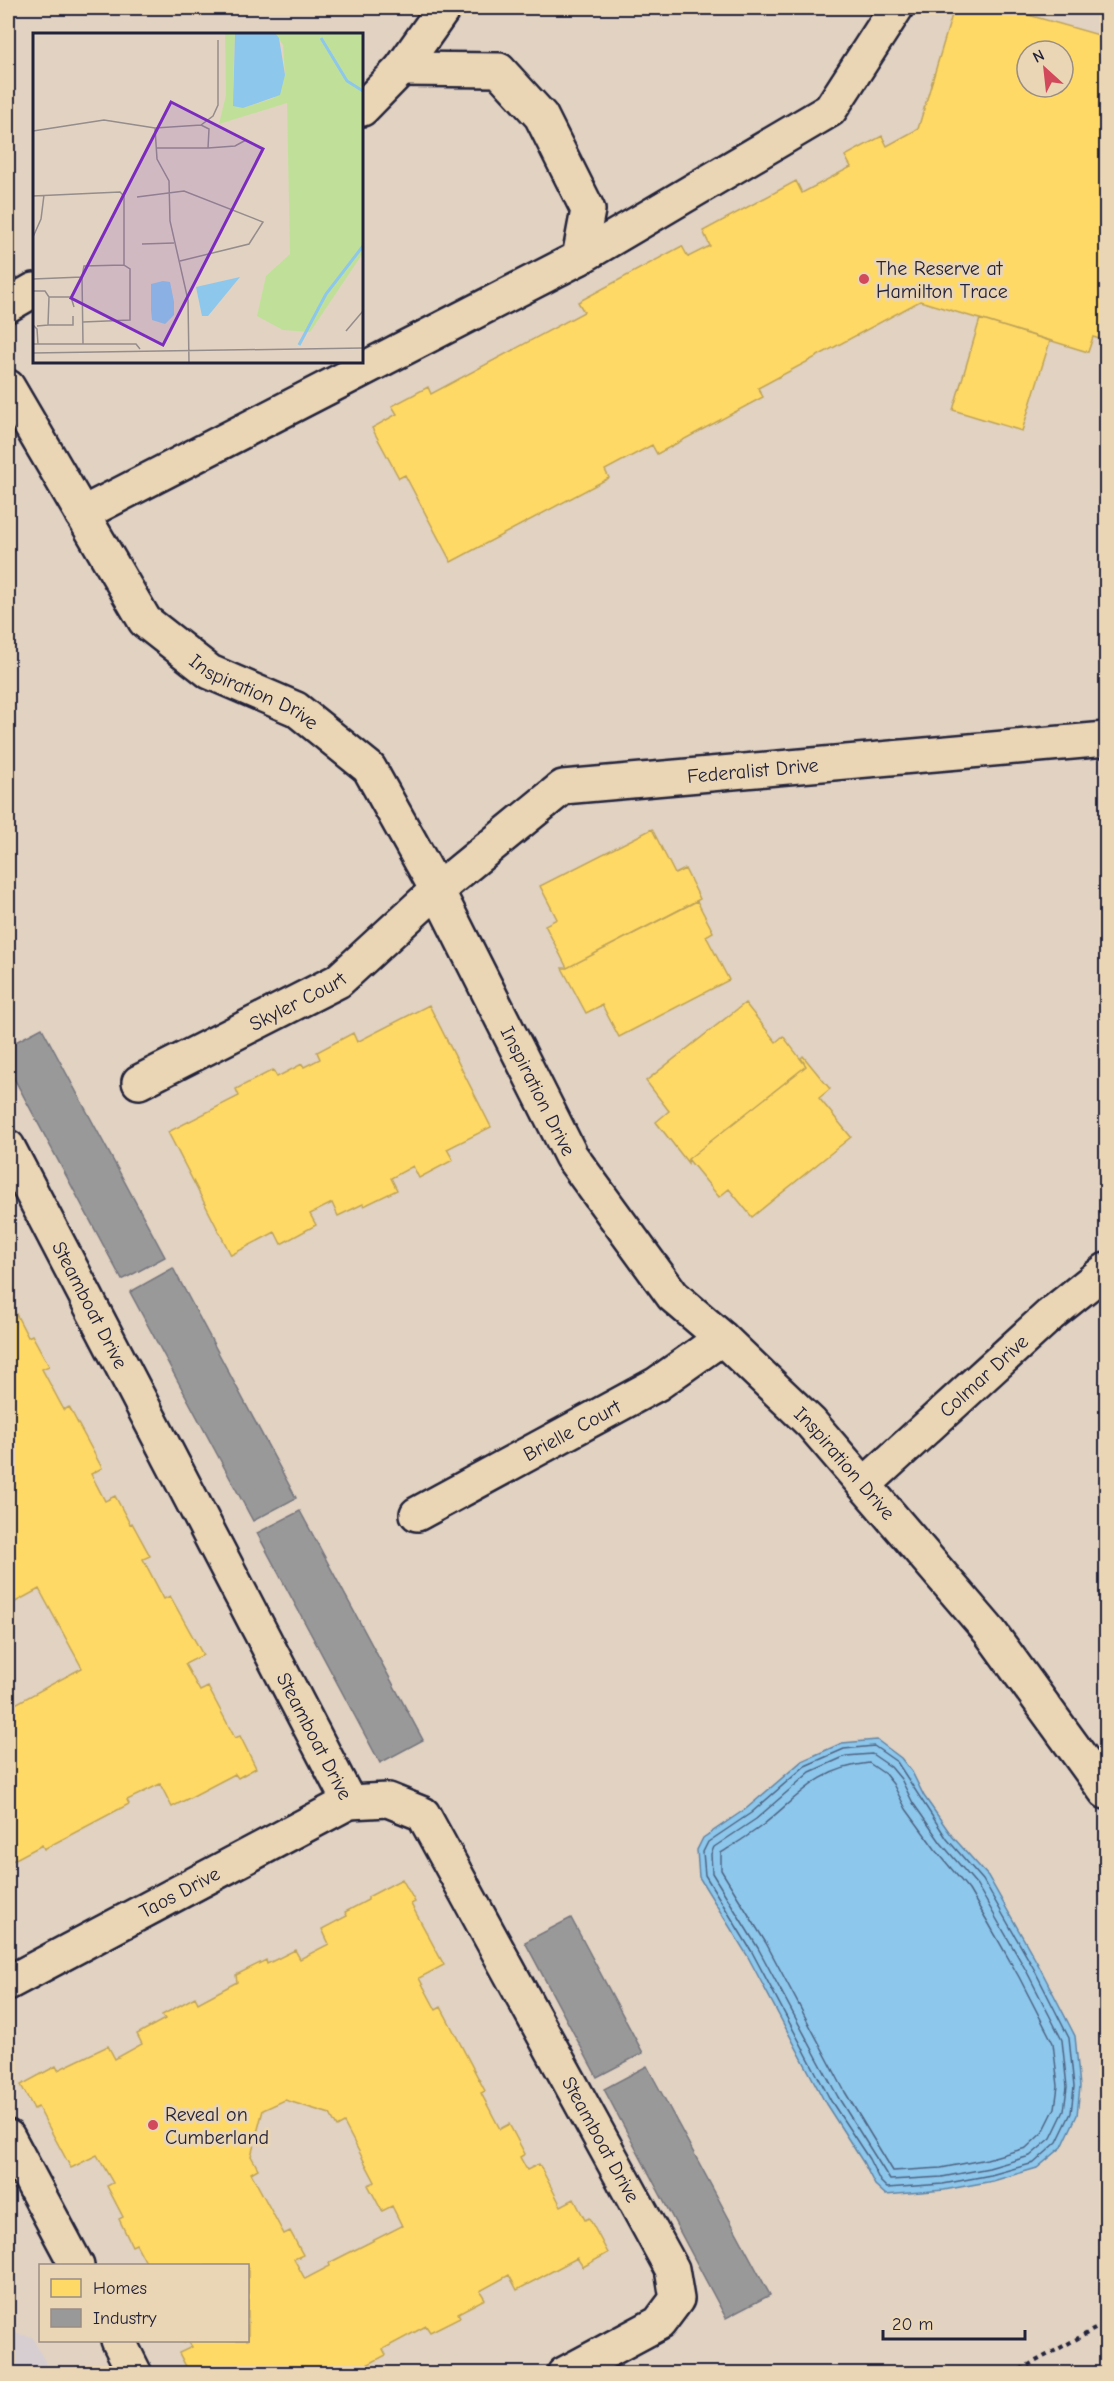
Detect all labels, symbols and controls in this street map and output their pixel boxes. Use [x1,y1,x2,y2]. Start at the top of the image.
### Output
inset map [33,33,363,363]
north arrow [1015,39,1075,99]
text: N [1030,46,1047,67]
place label: The Reserve at Hamilton Trace [876,257,1008,303]
marker: The Reserve at Hamilton Trace [857,272,871,286]
street label: Inspiration Drive [185,649,323,734]
street label: Federalist Drive [686,753,820,787]
street label: Skyler Court [245,967,352,1036]
street label: Inspiration Drive [496,1022,580,1160]
street label: Steamboat Drive [48,1237,133,1372]
street label: Colmar Drive [935,1329,1033,1422]
street label: Brielle Court [519,1394,625,1466]
street label: Inspiration Drive [790,1402,900,1524]
street label: Steamboat Drive [272,1668,357,1803]
street label: Taos Drive [135,1861,223,1923]
street label: Steamboat Drive [557,2072,645,2206]
place label: Reveal on Cumberland [165,2103,269,2149]
marker: Reveal on Cumberland [146,2118,160,2132]
legend [39,2264,249,2342]
text: Homes [93,2278,147,2299]
scale bar [883,2303,1026,2341]
text: Industry [93,2308,158,2329]
text: 20 m [892,2314,933,2335]

